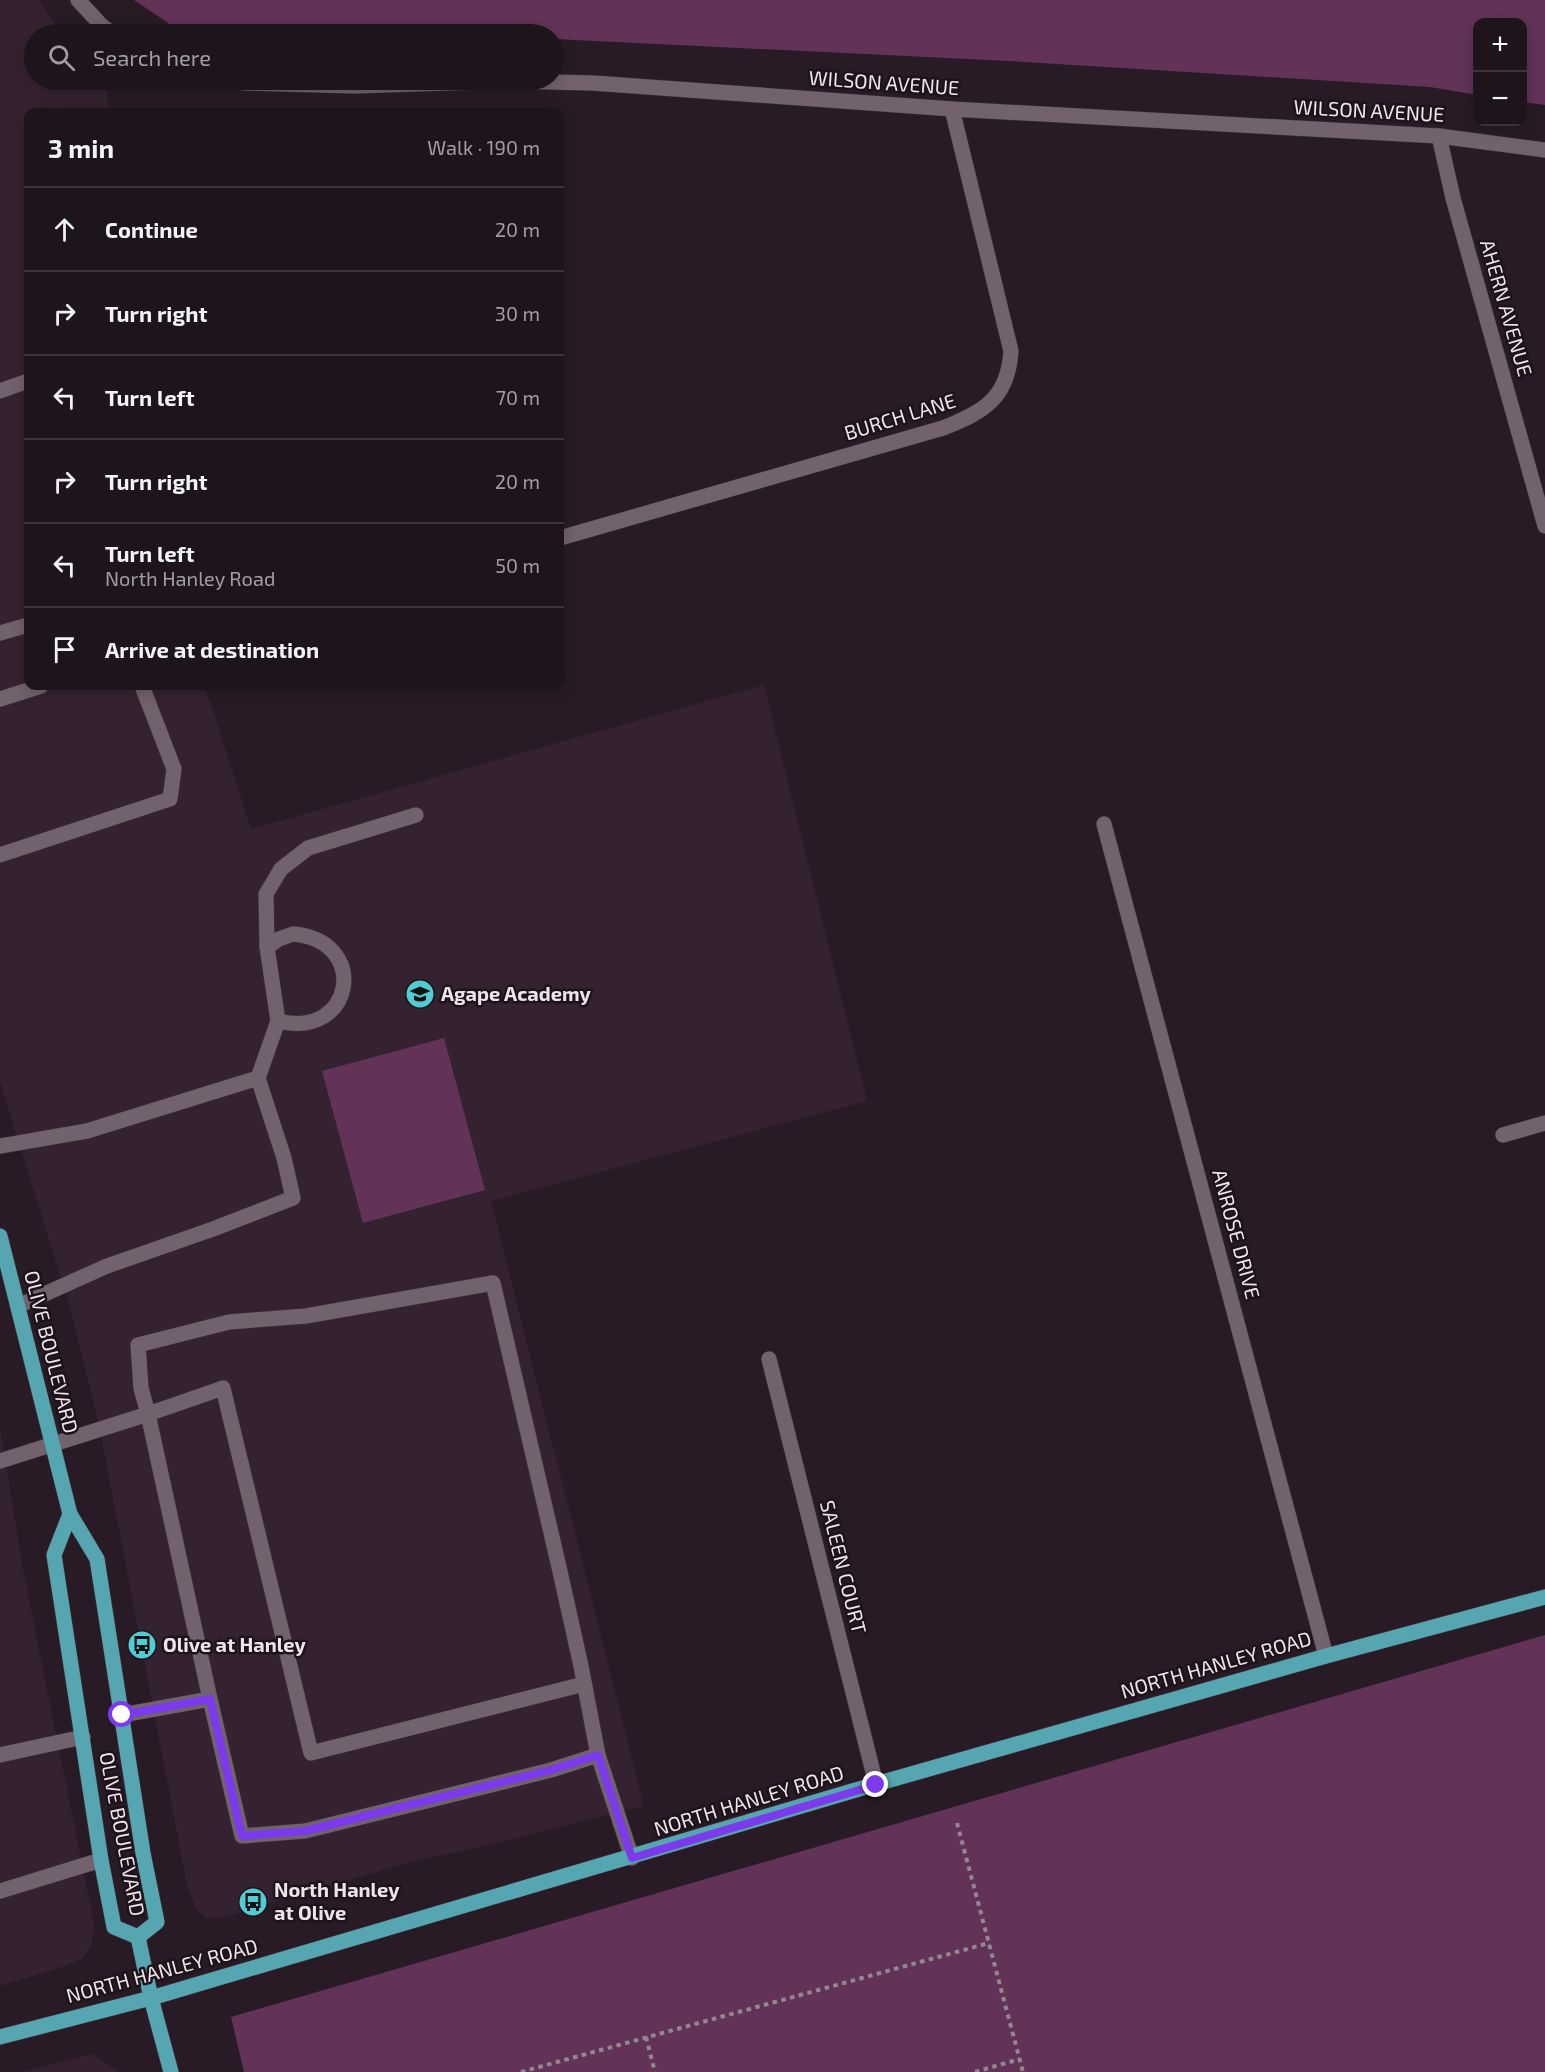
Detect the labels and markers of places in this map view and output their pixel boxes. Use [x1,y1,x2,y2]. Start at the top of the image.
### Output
school or university icon: Agape Academy [404,978,436,1010]
place label: Agape Academy [441,981,592,1006]
bus stop icon: Olive at Hanley [126,1629,158,1661]
place label: Olive at Hanley [163,1632,306,1657]
place label: North Hanley at Olive [274,1877,400,1924]
bus stop icon: North Hanley at Olive [237,1886,269,1918]

